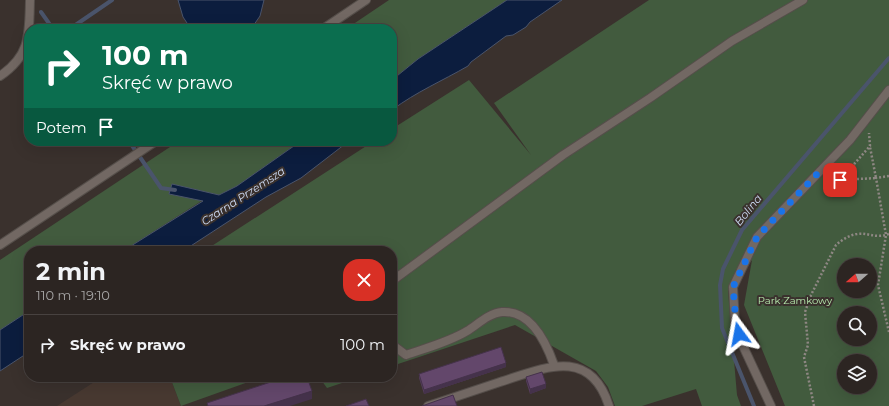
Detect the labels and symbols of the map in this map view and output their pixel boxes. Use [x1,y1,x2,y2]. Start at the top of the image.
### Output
pin [823,163,857,197]
water label: Czarna Przemsza [198,164,288,228]
water label: Bolina [731,192,765,228]
north arrow [837,258,877,298]
park label: Park Zamkowy [758,294,833,307]
position arrow [718,313,760,355]

